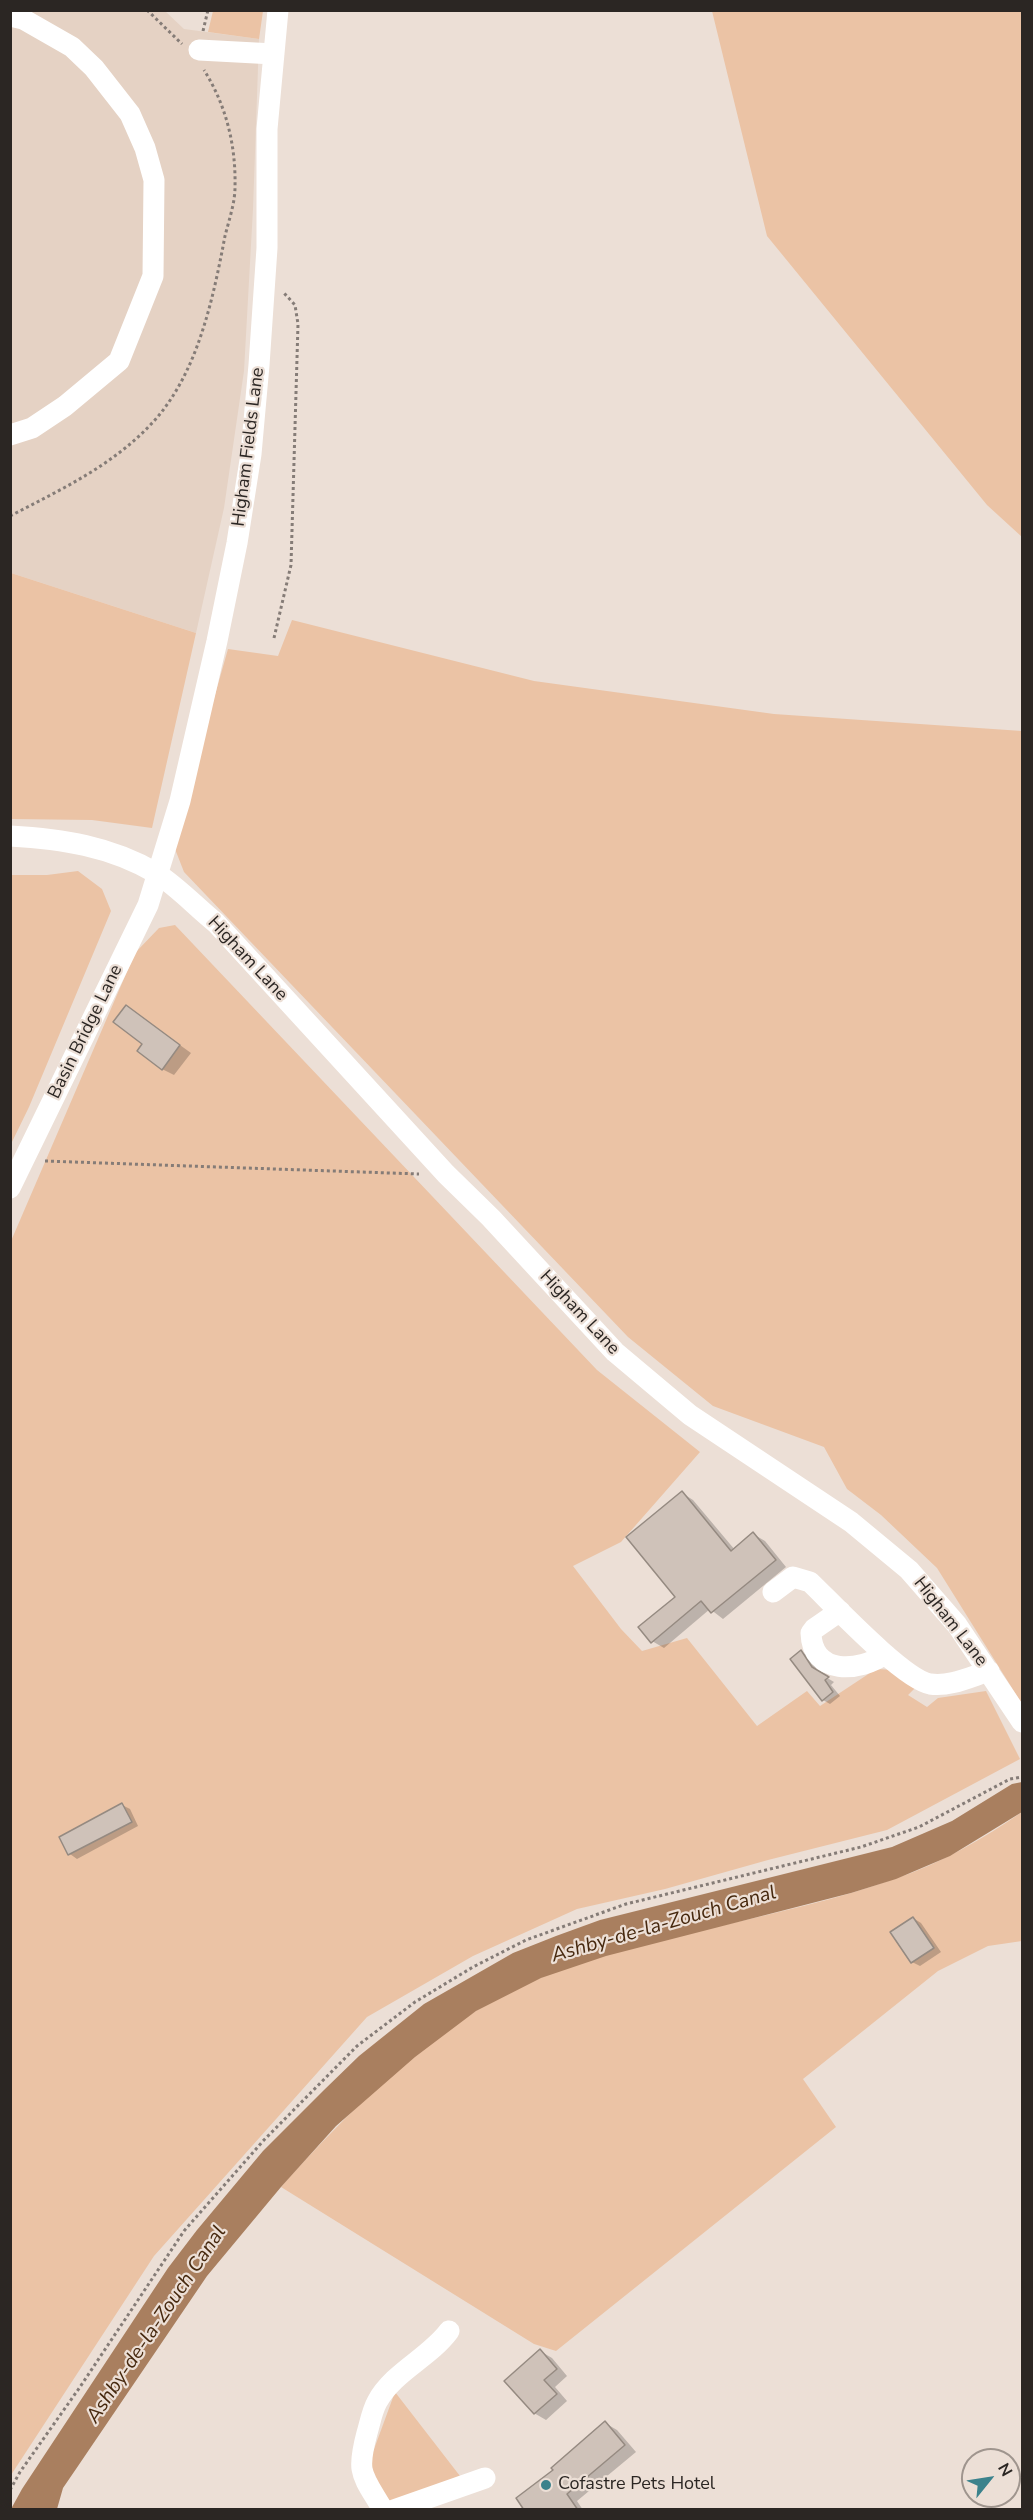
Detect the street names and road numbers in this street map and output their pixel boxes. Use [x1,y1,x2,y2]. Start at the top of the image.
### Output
street label: Higham Fields Lane [229,366,269,528]
street label: Higham Lane [203,912,291,1006]
street label: Basin Bridge Lane [44,961,128,1103]
street label: Higham Lane [535,1266,623,1360]
street label: Higham Lane [908,1573,992,1671]

